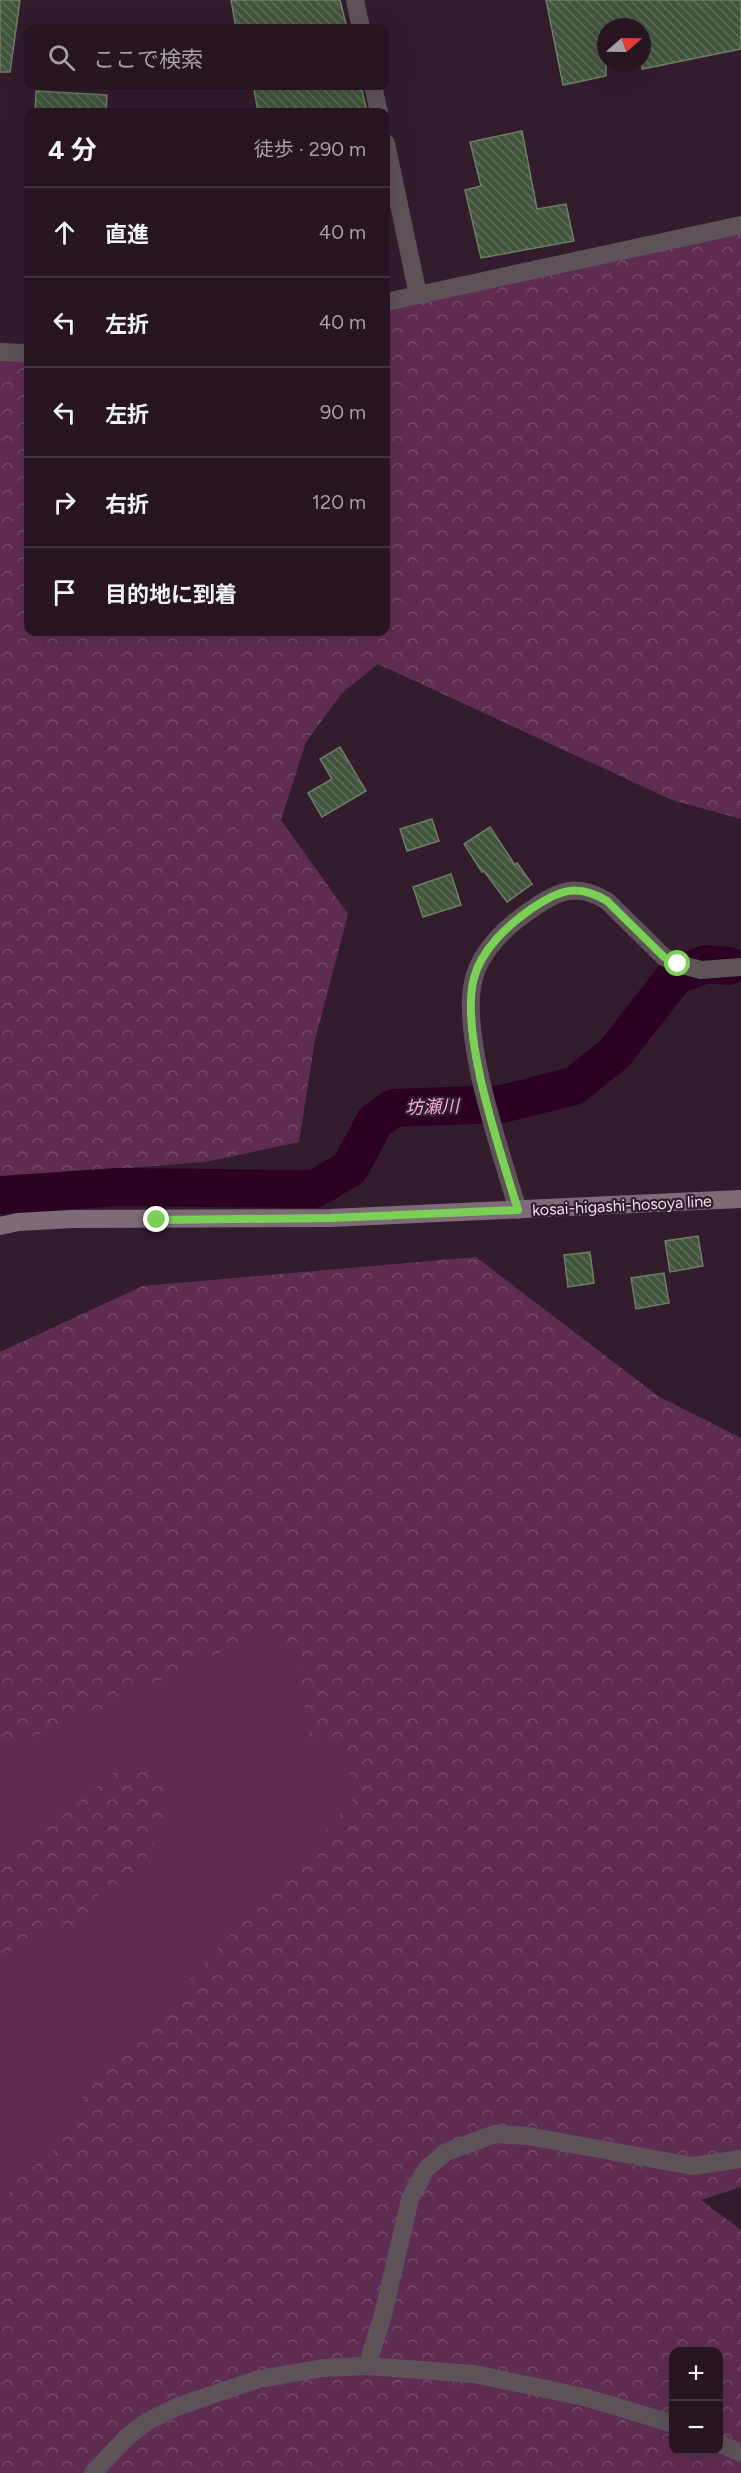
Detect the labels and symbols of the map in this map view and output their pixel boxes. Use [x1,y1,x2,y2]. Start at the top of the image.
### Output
north arrow [597,18,651,72]
route start [664,950,690,976]
water label: 坊瀬川 [405,1095,461,1119]
street label: kosai-higashi-hosoya line [532,1191,713,1220]
route end [143,1206,169,1232]

